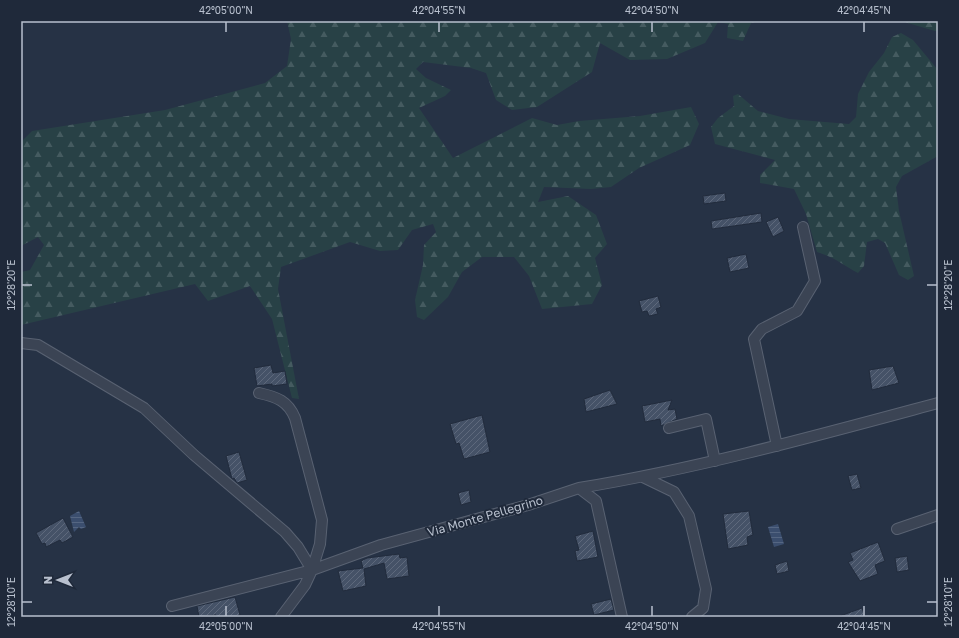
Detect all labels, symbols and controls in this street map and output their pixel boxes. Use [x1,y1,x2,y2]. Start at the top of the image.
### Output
text: 42°05'00"N [199,4,253,16]
text: 42°04'55"N [412,4,466,16]
text: 42°04'50"N [625,4,679,16]
text: 42°04'45"N [837,4,891,16]
text: 12°28'20"E [5,260,17,310]
text: 12°28'20"E [942,260,954,310]
street label: Via Monte Pellegrino [425,492,545,540]
north arrow [38,560,78,600]
text: N [41,576,54,584]
text: 12°28'10"E [5,577,17,627]
text: 12°28'10"E [942,577,954,627]
text: 42°05'00"N [199,620,253,632]
text: 42°04'55"N [412,620,466,632]
text: 42°04'50"N [625,620,679,632]
text: 42°04'45"N [837,620,891,632]

